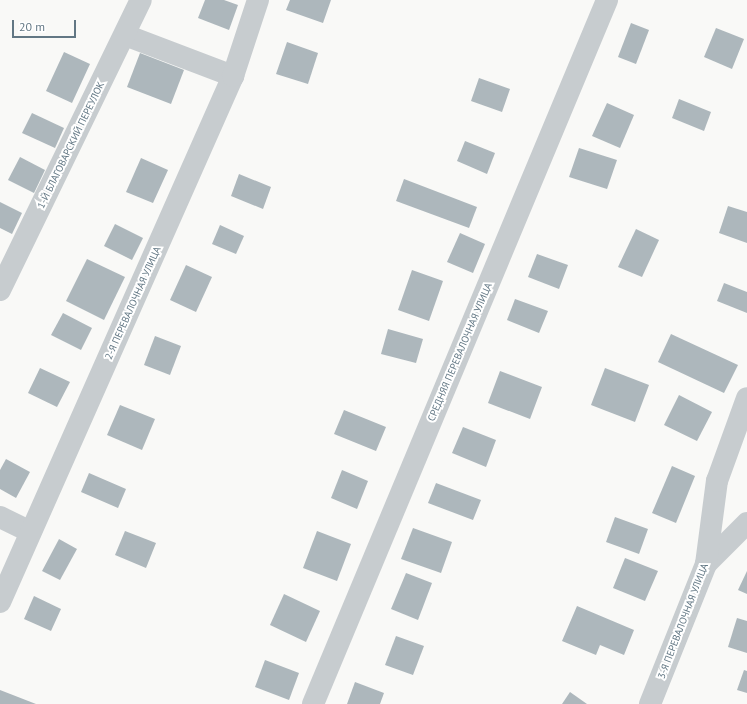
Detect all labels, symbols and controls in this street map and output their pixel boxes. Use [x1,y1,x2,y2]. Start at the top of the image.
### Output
scale bar [14,12,78,38]
text: 20 m [19,19,45,34]
street label: 1-Й БЛАГОВАРСКИЙ ПЕРЕУЛОК [35,80,107,210]
street label: 2-Я ПЕРЕВАЛОЧНАЯ УЛИЦА [103,244,163,362]
street label: СРЕДНЯЯ ПЕРЕВАЛОЧНАЯ УЛИЦА [425,281,495,423]
street label: 3-Я ПЕРЕВАЛОЧНАЯ УЛИЦА [655,561,711,681]

